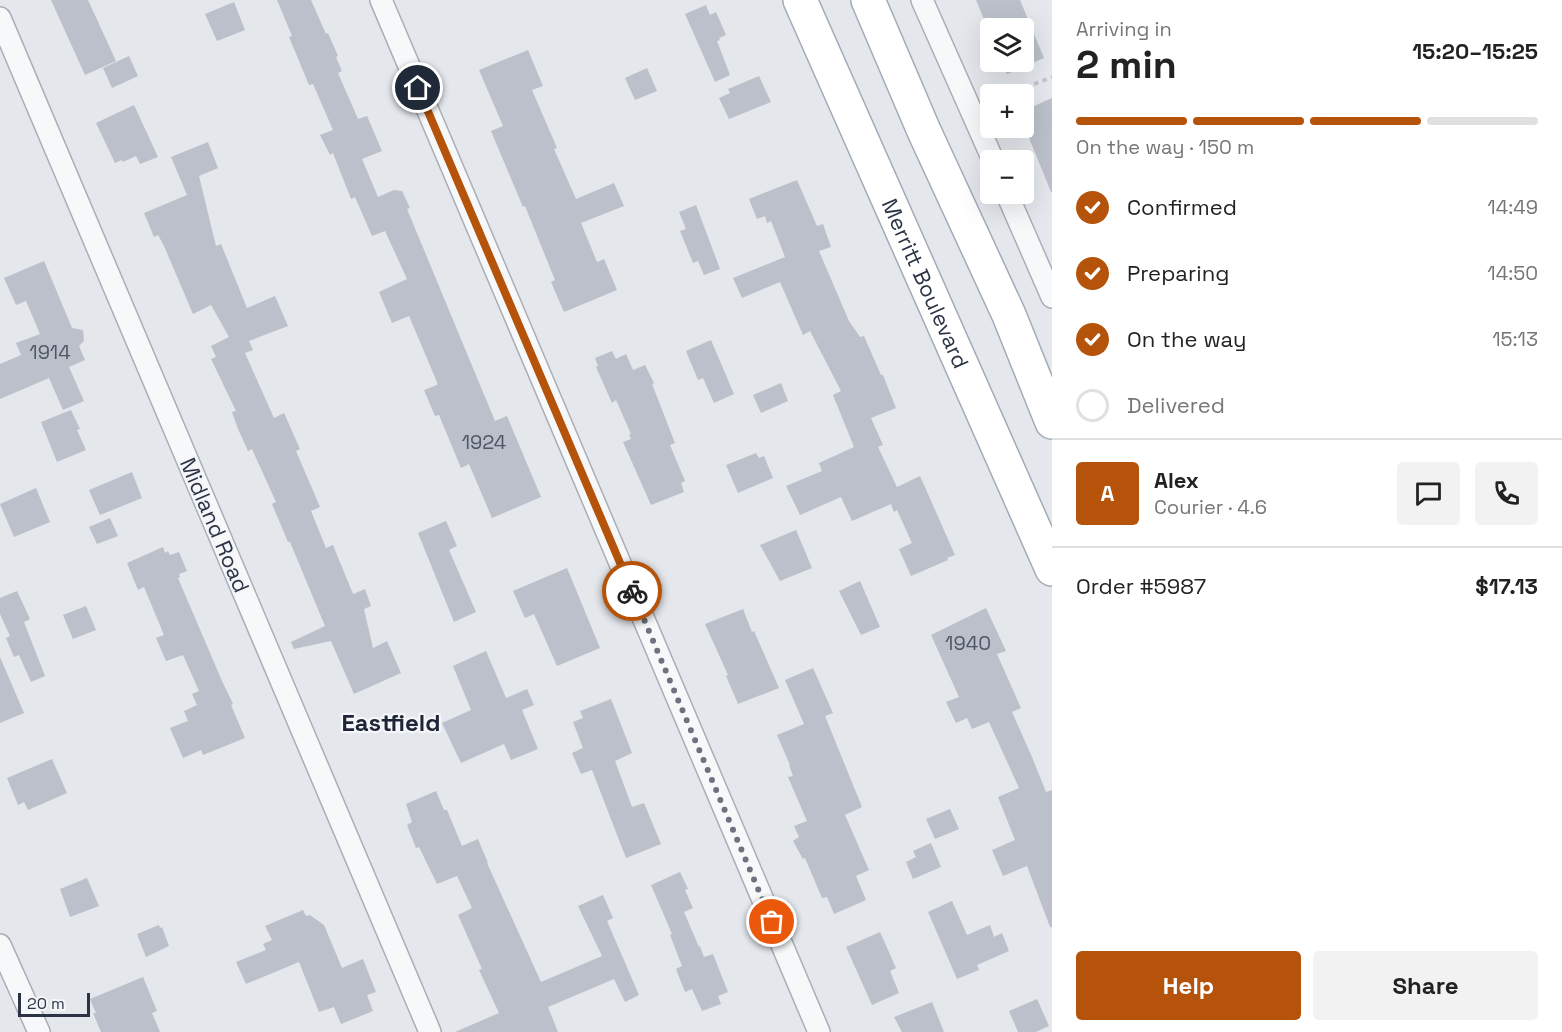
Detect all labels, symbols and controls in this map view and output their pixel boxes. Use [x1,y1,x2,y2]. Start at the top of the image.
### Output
text: Arriving in [1076,16,1172,42]
map controls [980,18,1034,204]
button: layers [980,18,1034,72]
text: 15:20–15:25 [1412,37,1538,65]
text: 2 min [1076,40,1177,89]
pin [392,62,443,113]
icon: home [401,71,434,104]
button: + [980,84,1034,138]
text: On the way · 150 m [1076,134,1254,160]
button: − [980,150,1034,204]
icon: check [1076,191,1109,224]
text: Confirmed [1127,193,1237,221]
street label: Merritt Boulevard [876,194,975,373]
text: 14:49 [1487,194,1538,220]
icon: check [1076,257,1109,290]
text: Preparing [1127,259,1229,287]
text: 14:50 [1487,260,1538,286]
icon: check [1076,323,1109,356]
text: On the way [1127,325,1246,353]
text: 15:13 [1492,326,1538,352]
house number: 1914 [29,339,71,365]
text: Delivered [1127,391,1225,419]
house number: 1924 [462,429,506,455]
street label: Midland Road [174,453,256,597]
button: chat [1397,462,1460,525]
button: phone [1475,462,1538,525]
text: Alex [1154,466,1199,494]
text: A [1101,479,1114,507]
text: Courier · 4.6 [1154,494,1267,520]
courier [602,561,662,621]
text: Order #5987 [1076,572,1206,600]
text: $17.13 [1475,572,1538,600]
icon: bike [616,575,649,608]
house number: 1940 [945,630,991,656]
district label: Eastfield [342,707,440,738]
pin [746,896,797,947]
icon: bag [755,905,788,938]
button: Help [1076,951,1301,1020]
button: Share [1313,951,1538,1020]
scale bar [18,990,90,1018]
text: 20 m [27,993,65,1014]

